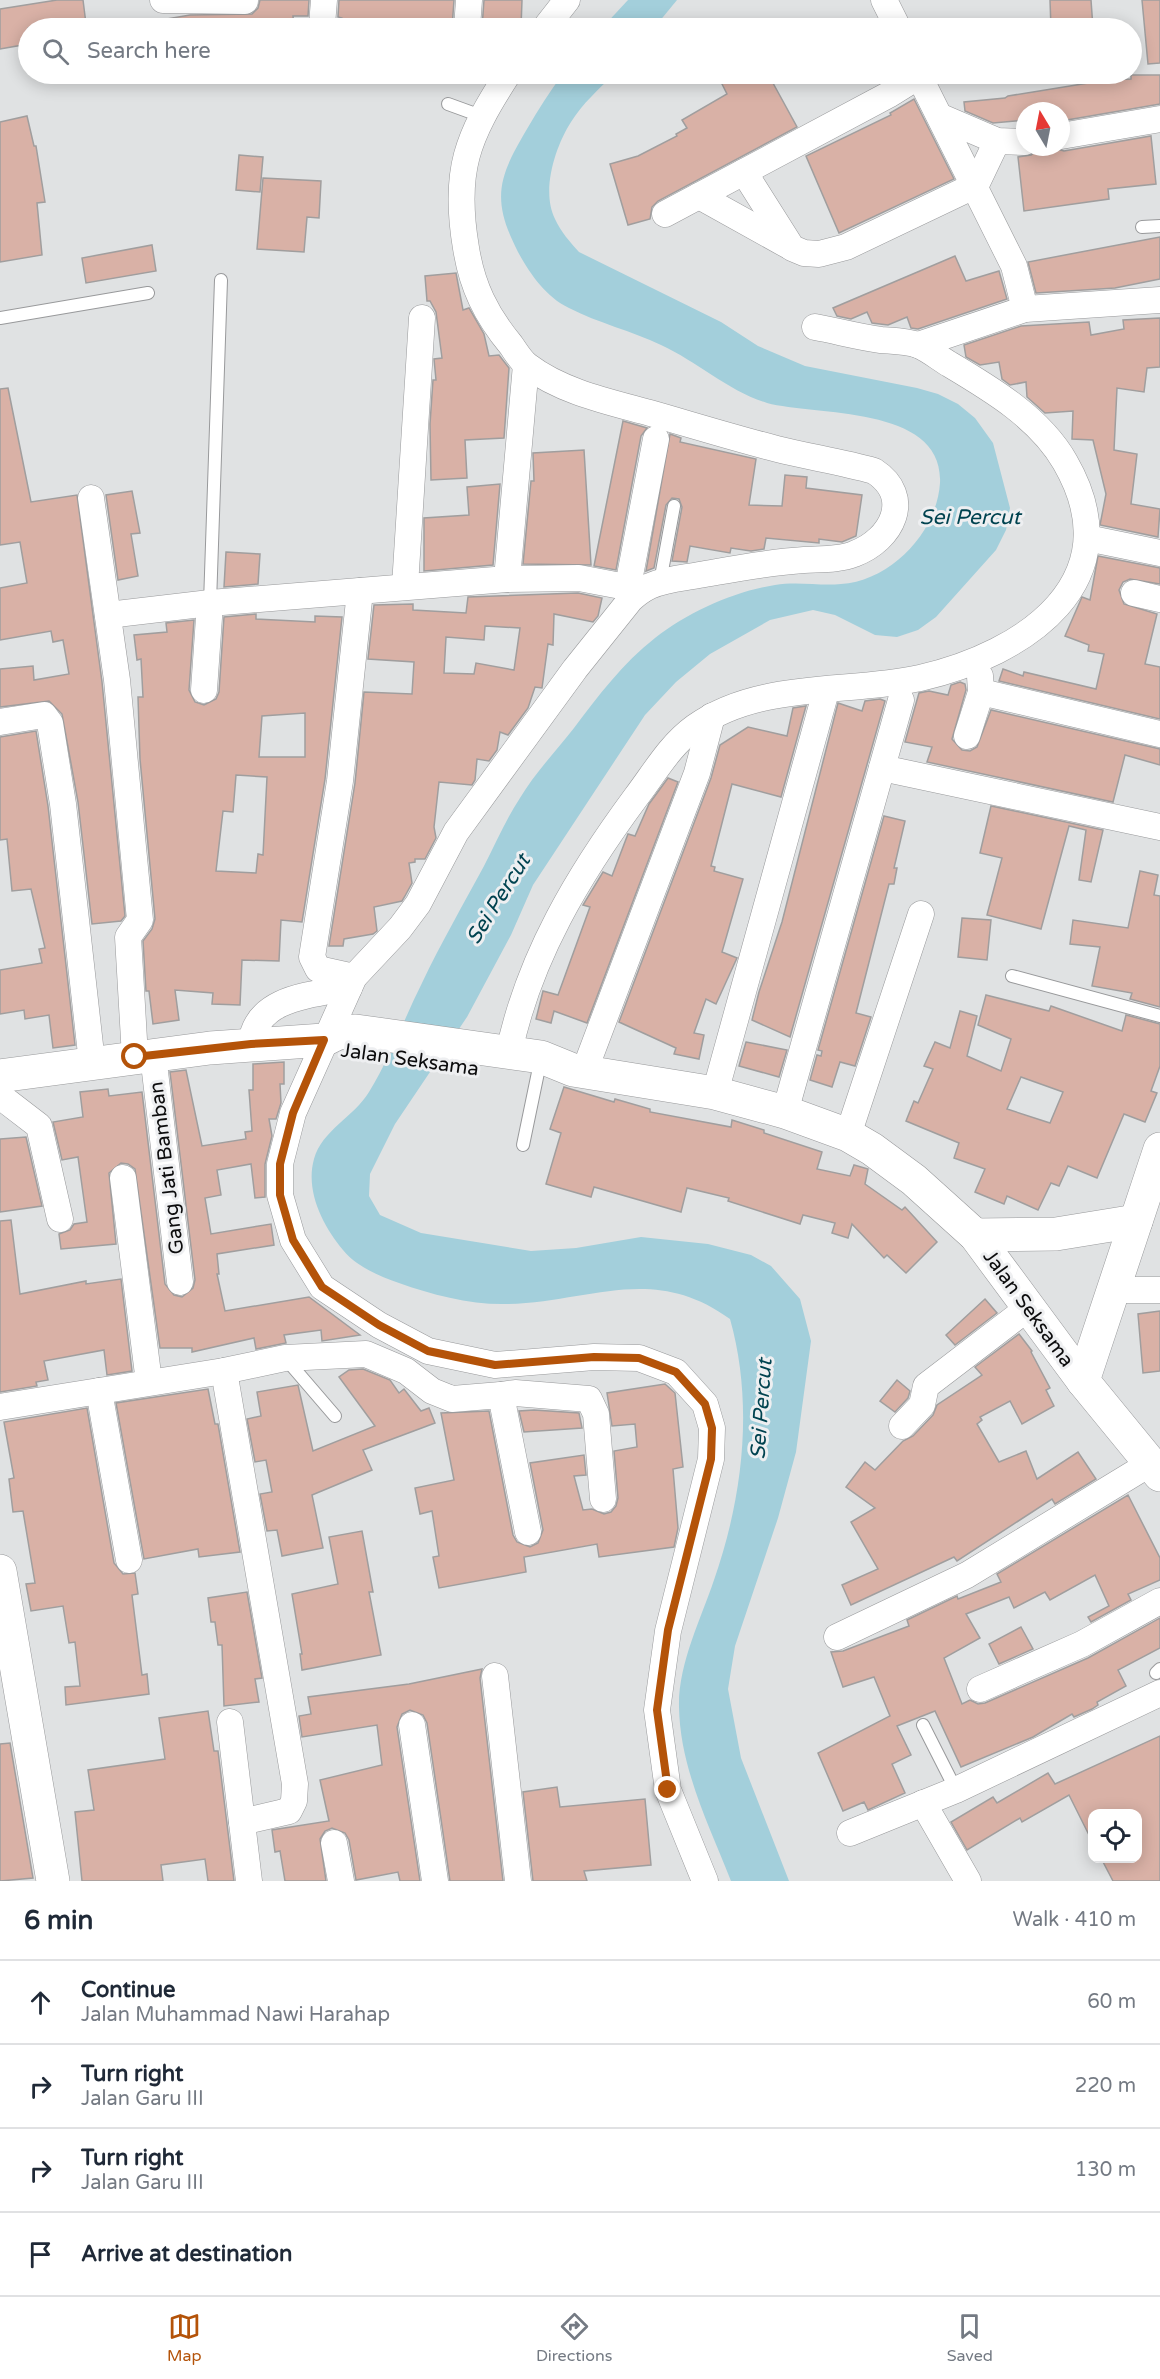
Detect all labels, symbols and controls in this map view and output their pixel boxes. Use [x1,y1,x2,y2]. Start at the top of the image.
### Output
search box [18,18,1142,84]
icon: search [39,35,72,68]
text: Search here [87,38,211,64]
north arrow [1016,102,1070,156]
water label: Sei Percut [920,505,1022,530]
water label: Sei Percut [461,848,537,949]
street label: Jalan Seksama [339,1038,480,1082]
route start [121,1043,147,1069]
street label: Gang Jati Bamban [144,1080,190,1256]
street label: Jalan Seksama [978,1245,1079,1372]
water label: Sei Percut [746,1356,778,1460]
route end [654,1776,680,1802]
map controls [1088,1809,1142,1863]
button: locate [1088,1809,1142,1863]
text: 6 min [24,1905,93,1936]
text: Walk · 410 m [1013,1908,1136,1932]
text: Continue [81,1977,176,2003]
icon: ahead [24,1986,57,2019]
text: 60 m [1087,1990,1136,2014]
text: Jalan Muhammad Nawi Harahap [81,2003,390,2027]
text: Turn right [81,2061,183,2087]
icon: right [24,2070,57,2103]
text: 220 m [1075,2074,1136,2098]
text: Jalan Garu III [81,2087,204,2111]
text: Turn right [81,2145,183,2171]
icon: right [24,2154,57,2187]
text: 130 m [1075,2158,1136,2182]
text: Jalan Garu III [81,2171,204,2195]
icon: arrive [24,2238,57,2271]
text: Arrive at destination [81,2241,292,2267]
tab: Map [167,2310,202,2366]
tab: Directions [536,2310,612,2366]
tab: Saved [947,2310,993,2366]

